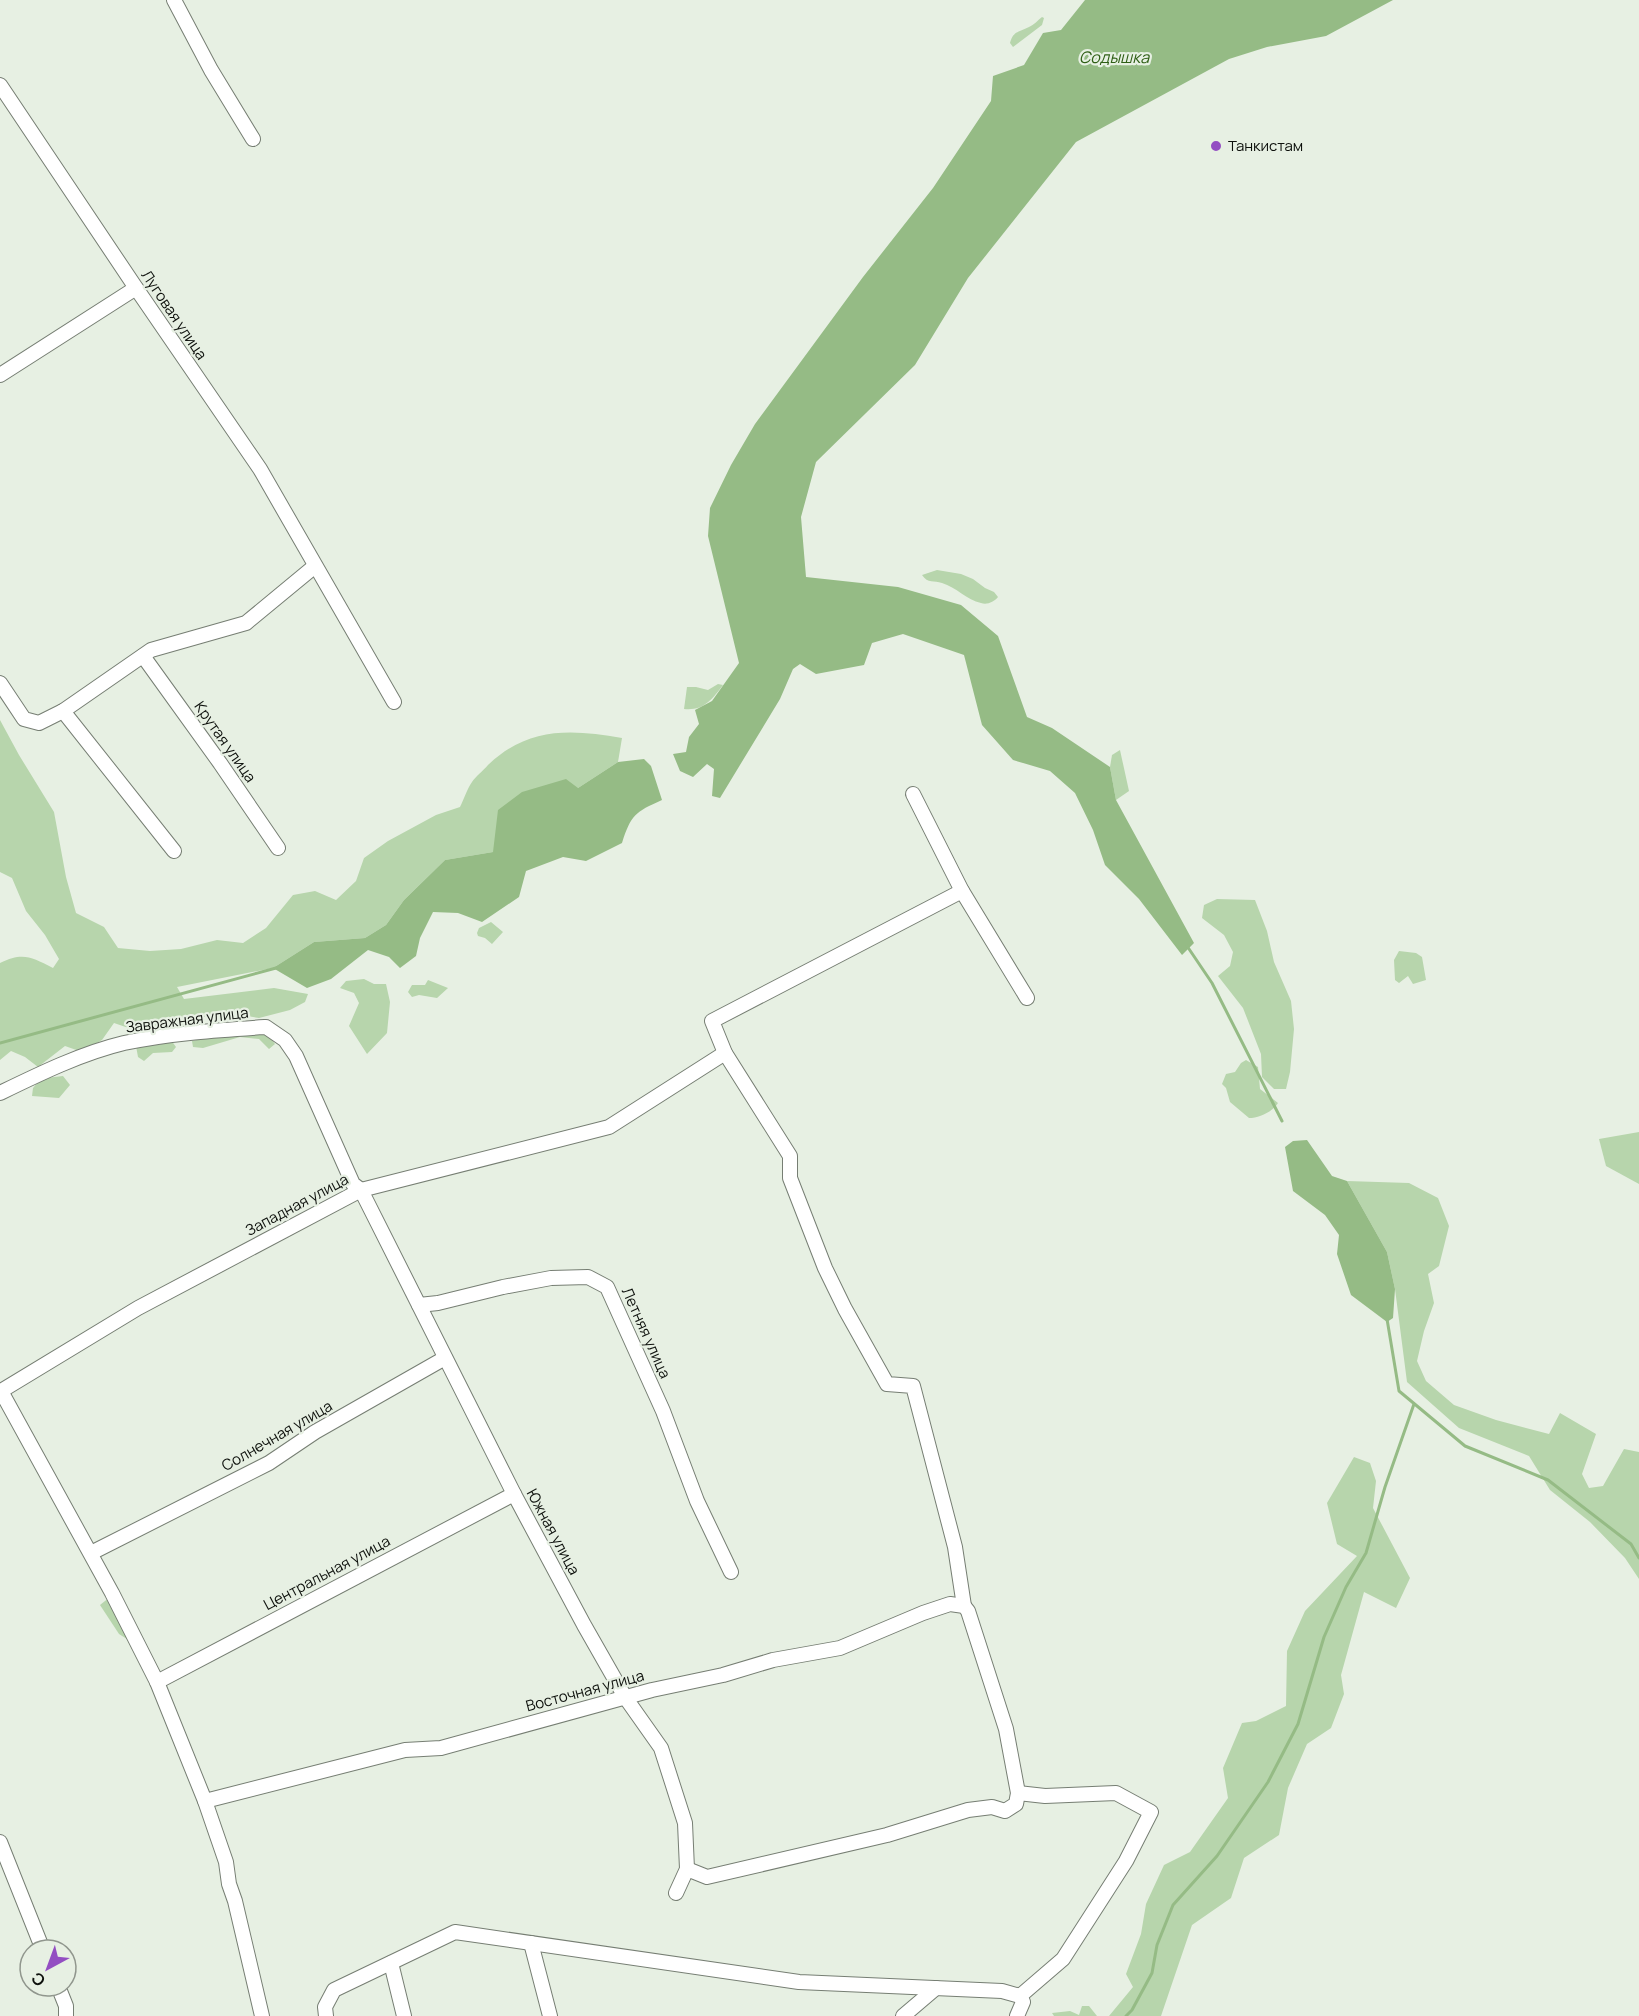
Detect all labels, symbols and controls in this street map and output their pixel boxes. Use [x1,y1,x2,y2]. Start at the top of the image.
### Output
water label: Содышка [1079,46,1150,68]
place label: Танкистам [1228,135,1303,156]
marker: Танкистам [1209,139,1223,153]
street label: Луговая улица [137,266,212,364]
street label: Крутая улица [190,697,261,787]
street label: Завражная улица [124,1002,250,1037]
street label: Западная улица [242,1169,352,1241]
street label: Летняя улица [617,1284,676,1382]
street label: Солнечная улица [217,1395,336,1476]
street label: Южная улица [522,1485,585,1579]
street label: Центральная улица [260,1530,394,1615]
street label: Восточная улица [523,1665,646,1716]
north arrow [18,1938,78,1998]
text: С [26,1967,50,1992]

